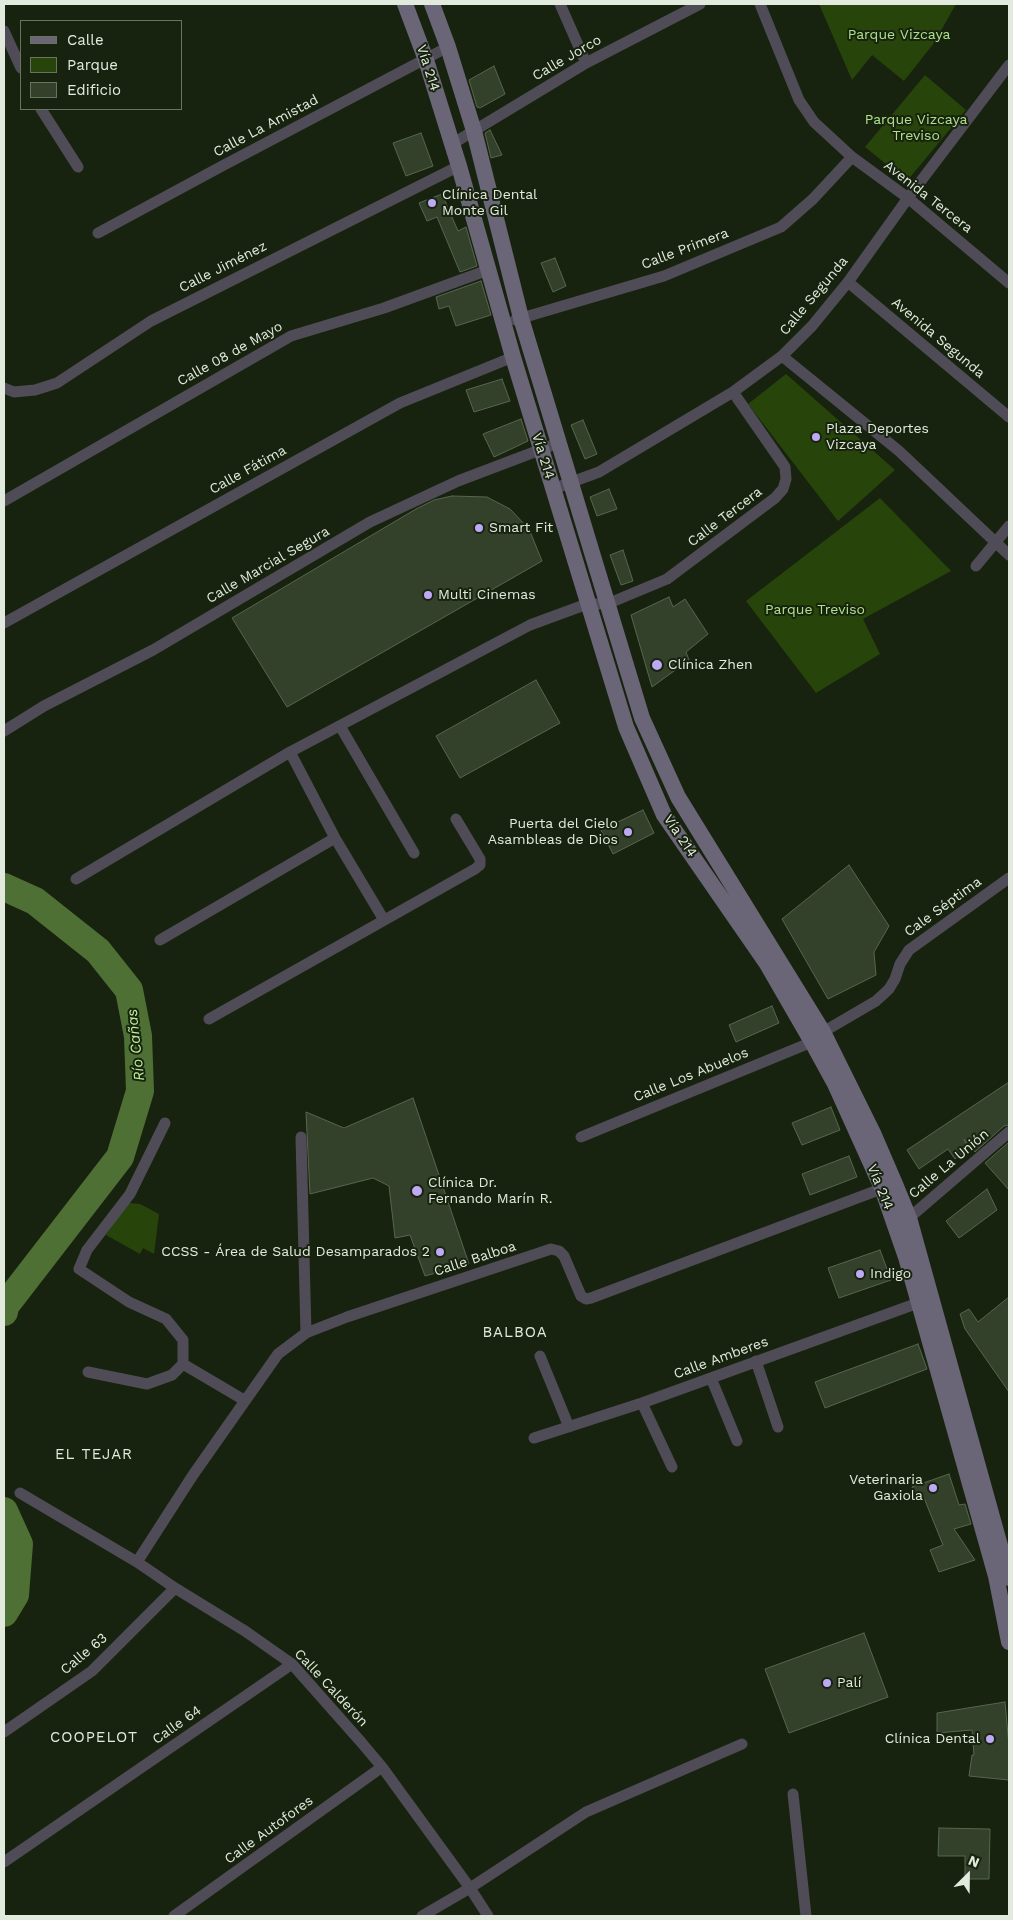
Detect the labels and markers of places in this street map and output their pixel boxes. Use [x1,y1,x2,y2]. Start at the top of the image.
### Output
place label: Clínica Dental Monte Gil [442,187,537,220]
marker: Clínica Dental Monte Gil [426,197,438,209]
place label: Plaza Deportes Vizcaya [826,421,929,454]
marker: Plaza Deportes Vizcaya [810,431,822,443]
place label: Smart Fit [489,520,553,536]
marker: Smart Fit [473,522,485,534]
place label: Multi Cinemas [438,587,536,603]
marker: Multi Cinemas [422,589,434,601]
place label: Clínica Zhen [668,657,753,673]
marker: Clínica Zhen [650,658,664,672]
place label: Puerta del Cielo Asambleas de Dios [488,816,618,849]
marker: Puerta del Cielo Asambleas de Dios [622,826,634,838]
place label: Clínica Dr. Fernando Marín R. [428,1175,552,1208]
marker: Clínica Dr. Fernando Marín R. [410,1184,424,1198]
place label: CCSS - Área de Salud Desamparados 2 [161,1244,430,1260]
marker: CCSS - Área de Salud Desamparados 2 [434,1246,446,1258]
place label: Indigo [870,1266,911,1282]
marker: Indigo [854,1268,866,1280]
place label: Veterinaria Gaxiola [849,1472,923,1504]
marker: Veterinaria Gaxiola [927,1482,939,1494]
place label: Palí [837,1675,861,1691]
marker: Palí [821,1677,833,1689]
place label: Clínica Dental [885,1731,980,1747]
marker: Clínica Dental [984,1733,996,1745]

